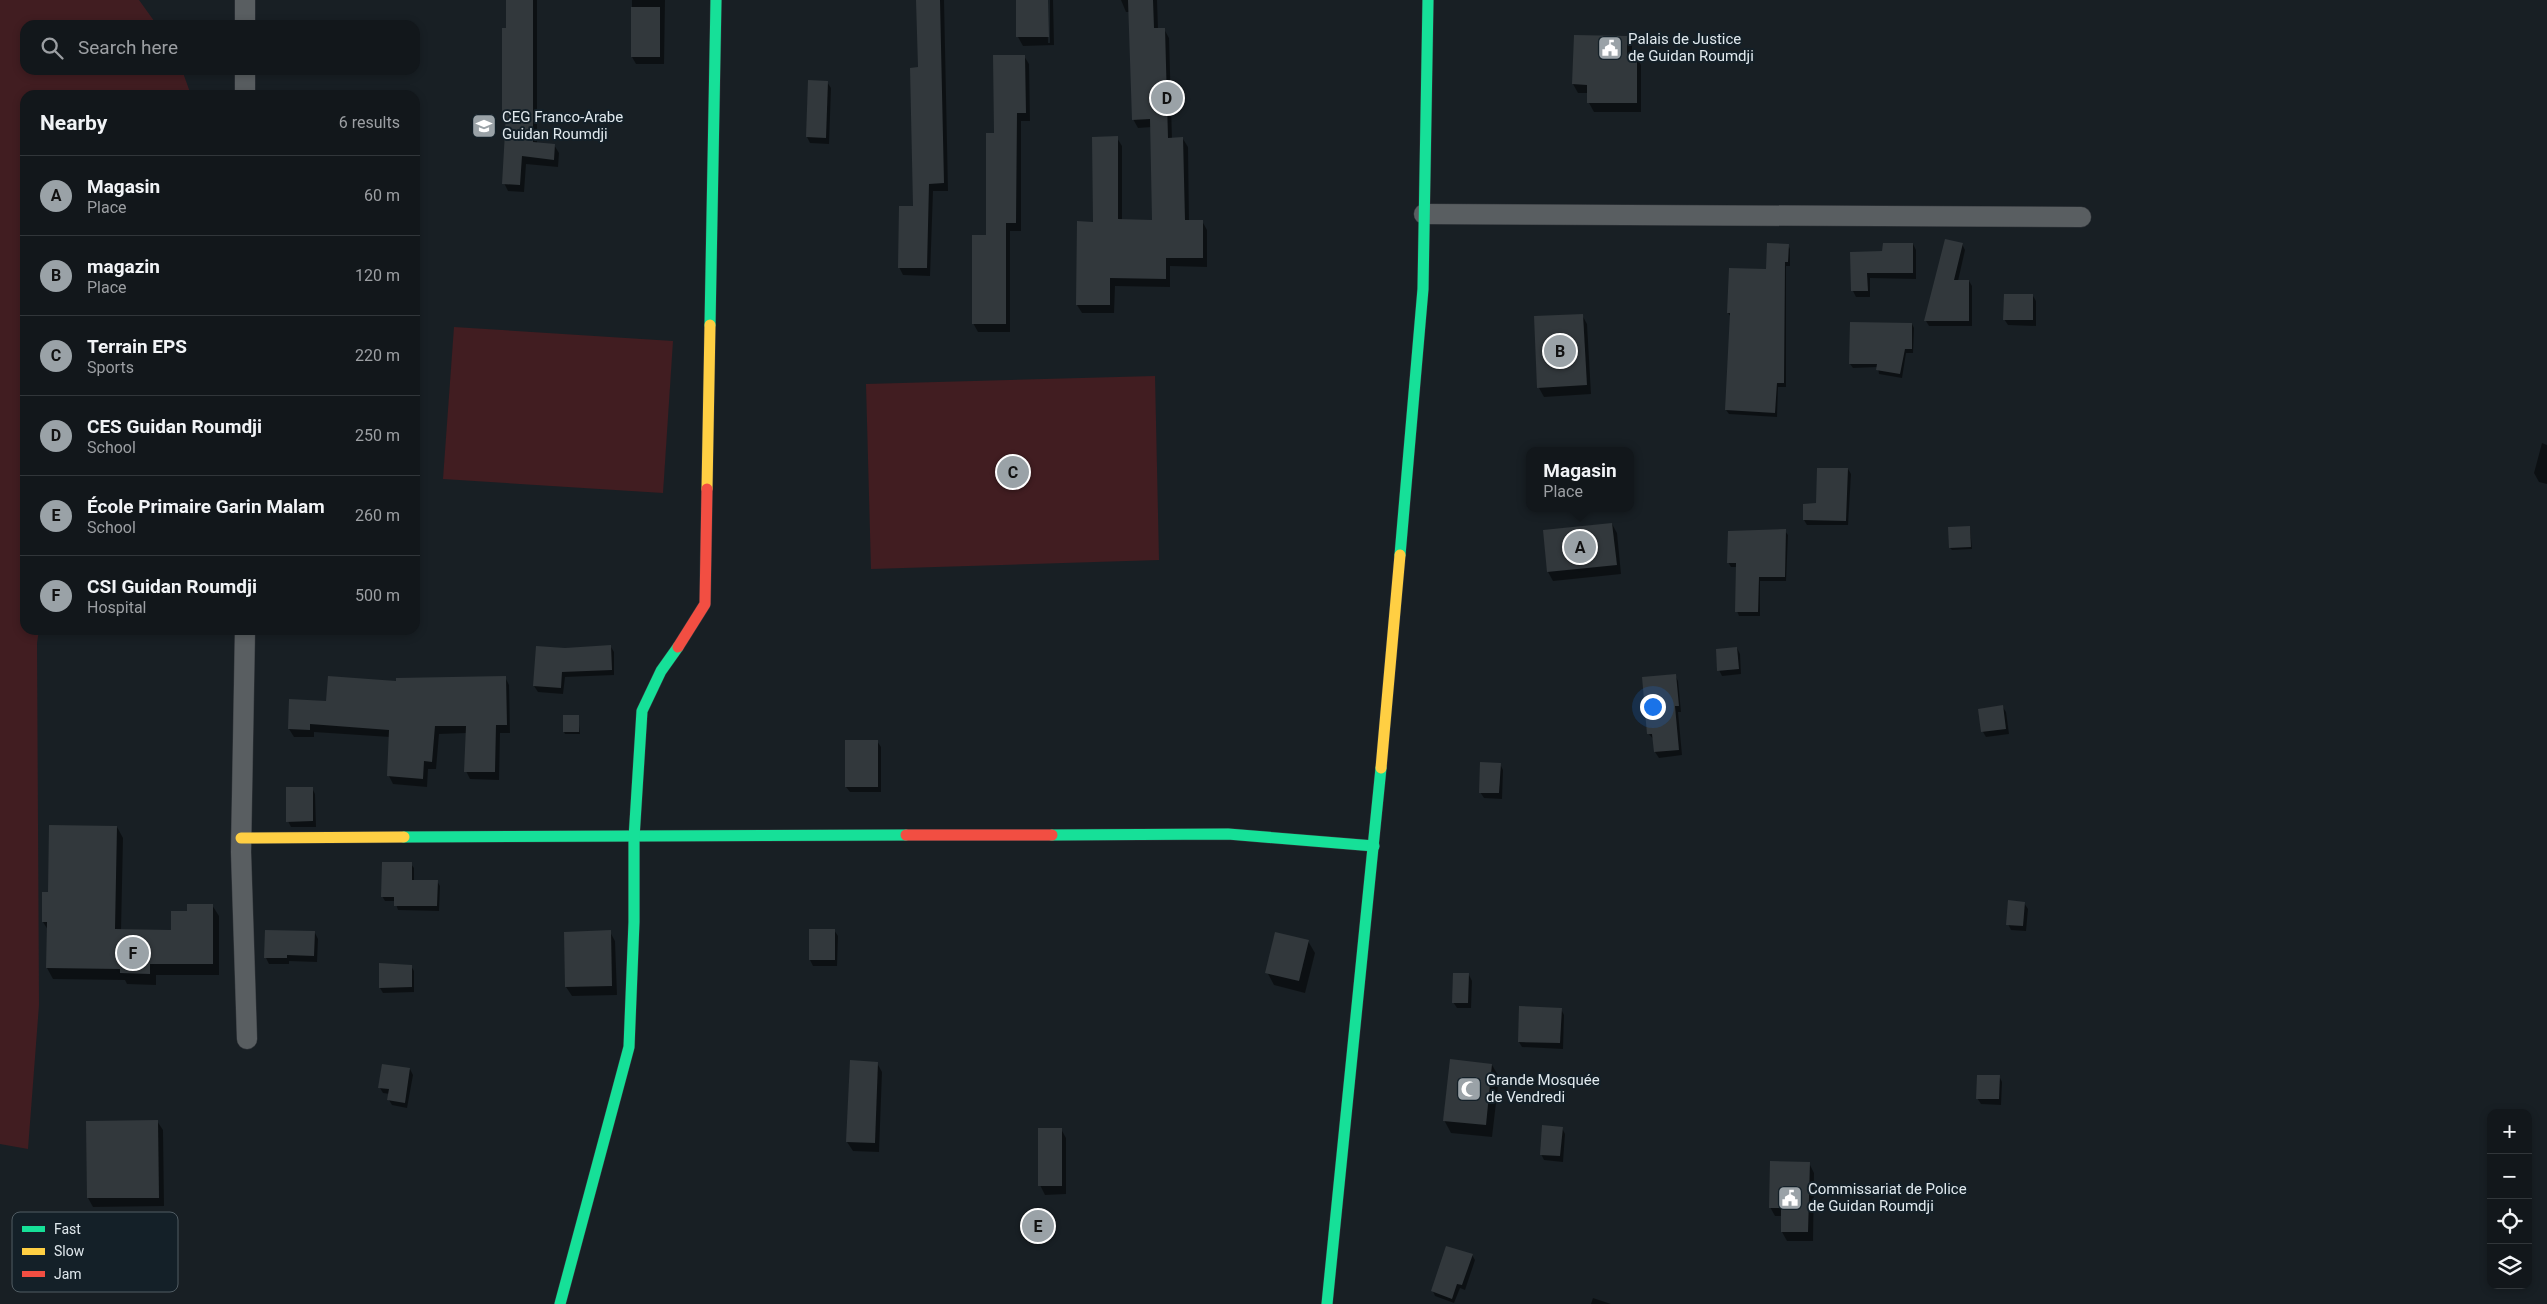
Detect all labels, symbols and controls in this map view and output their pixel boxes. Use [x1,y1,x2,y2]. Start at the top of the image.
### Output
search box [20,20,420,75]
place label: Palais de Justice de Guidan Roumdji [1628,30,1754,65]
icon: search [38,34,66,62]
public building icon: Palais de Justice de Guidan Roumdji [1597,35,1623,61]
text: Search here [78,36,178,59]
pin: D [1151,79,1183,117]
place label: CEG Franco-Arabe Guidan Roumdji [502,108,623,143]
text: Nearby [40,111,107,135]
text: 6 results [339,113,400,132]
school or university icon: CEG Franco-Arabe Guidan Roumdji [471,113,497,139]
text: Magasin [87,175,160,198]
text: A [51,186,61,205]
text: 60 m [364,186,400,205]
text: Place [87,198,127,217]
text: magazin [87,255,160,278]
text: B [51,266,61,285]
text: 120 m [355,266,400,285]
text: Place [87,278,127,297]
pin: B [1544,332,1576,370]
text: Terrain EPS [87,335,187,358]
text: C [51,346,61,365]
text: 220 m [355,346,400,365]
text: Sports [87,358,134,377]
text: CES Guidan Roumdji [87,415,262,438]
text: D [51,426,61,445]
text: 250 m [355,426,400,445]
text: School [87,438,136,457]
popup [1526,447,1634,512]
pin: C [997,453,1029,491]
text: Magasin [1543,459,1617,482]
text: Place [1543,482,1583,501]
text: École Primaire Garin Malam [87,495,325,518]
text: E [52,506,61,525]
text: 260 m [355,506,400,525]
text: School [87,518,136,537]
pin: A [1564,528,1596,566]
text: CSI Guidan Roumdji [87,575,257,598]
text: F [52,586,60,605]
text: 500 m [355,586,400,605]
text: Hospital [87,598,147,617]
your location [1640,694,1666,720]
pin: F [117,934,149,972]
place label: Grande Mosquée de Vendredi [1486,1071,1600,1106]
mosque icon: Grande Mosquée de Vendredi [1456,1076,1482,1102]
map controls [2487,1109,2532,1289]
button: + [2487,1109,2532,1154]
button: − [2487,1154,2532,1199]
place label: Commissariat de Police de Guidan Roumdji [1808,1180,1967,1215]
public building icon: Commissariat de Police de Guidan Roumdji [1777,1185,1803,1211]
button: locate [2487,1199,2532,1244]
pin: E [1022,1207,1054,1245]
legend [12,1212,178,1292]
text: Fast [54,1221,81,1237]
text: Slow [54,1243,85,1259]
button: layers [2487,1244,2532,1289]
text: Jam [54,1266,82,1282]

